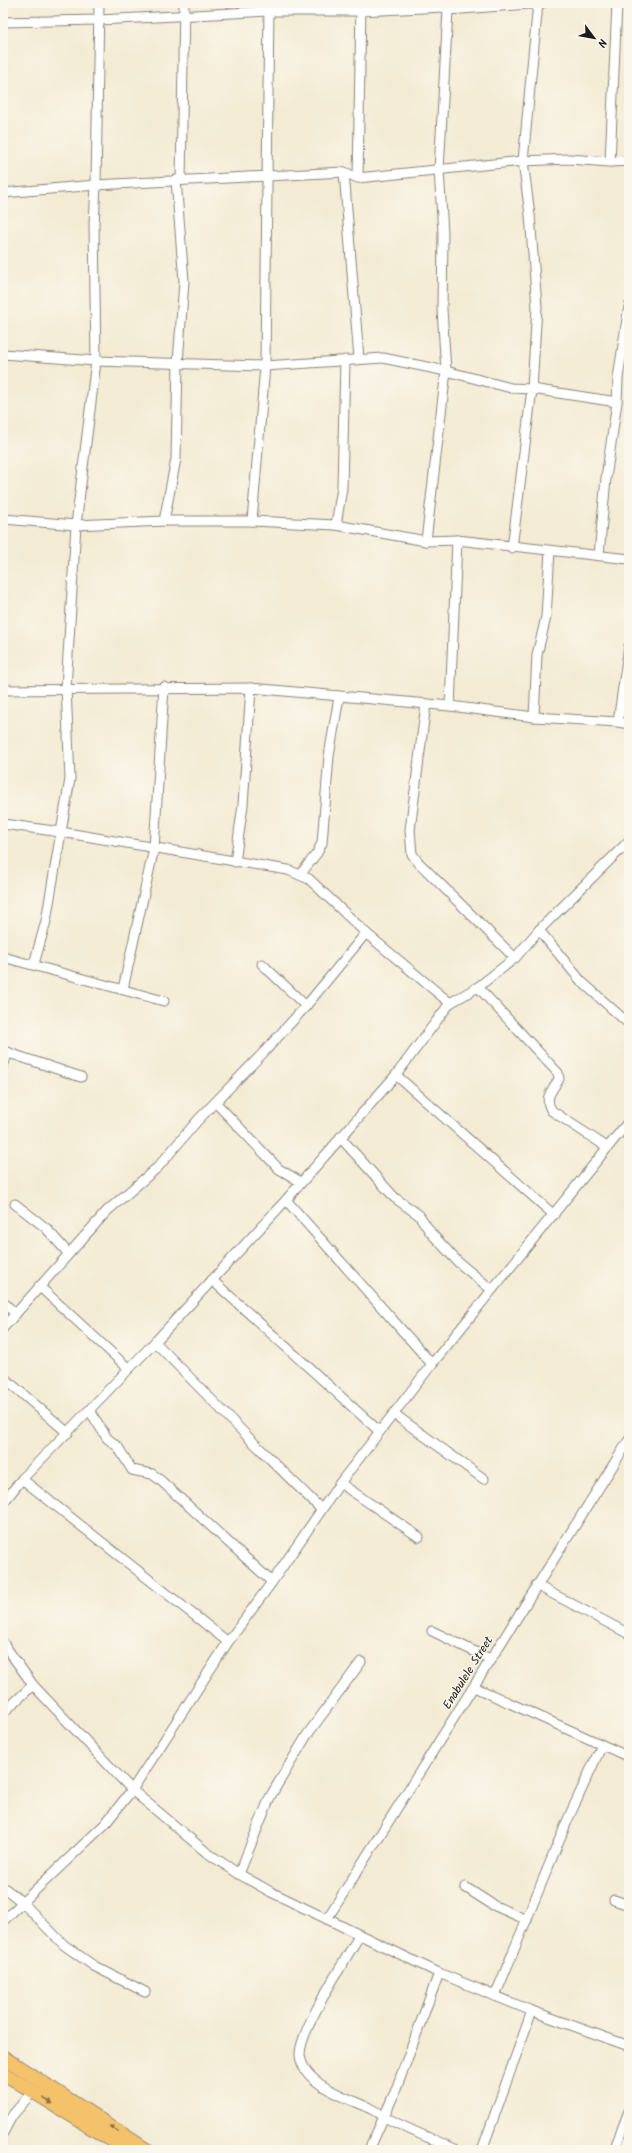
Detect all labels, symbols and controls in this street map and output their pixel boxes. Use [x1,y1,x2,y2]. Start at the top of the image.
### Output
north arrow [574,18,614,58]
text: N [592,35,611,51]
street label: Enabulele Street [438,1632,498,1713]
one-way arrow [42,2097,54,2104]
one-way arrow [109,2125,119,2133]

